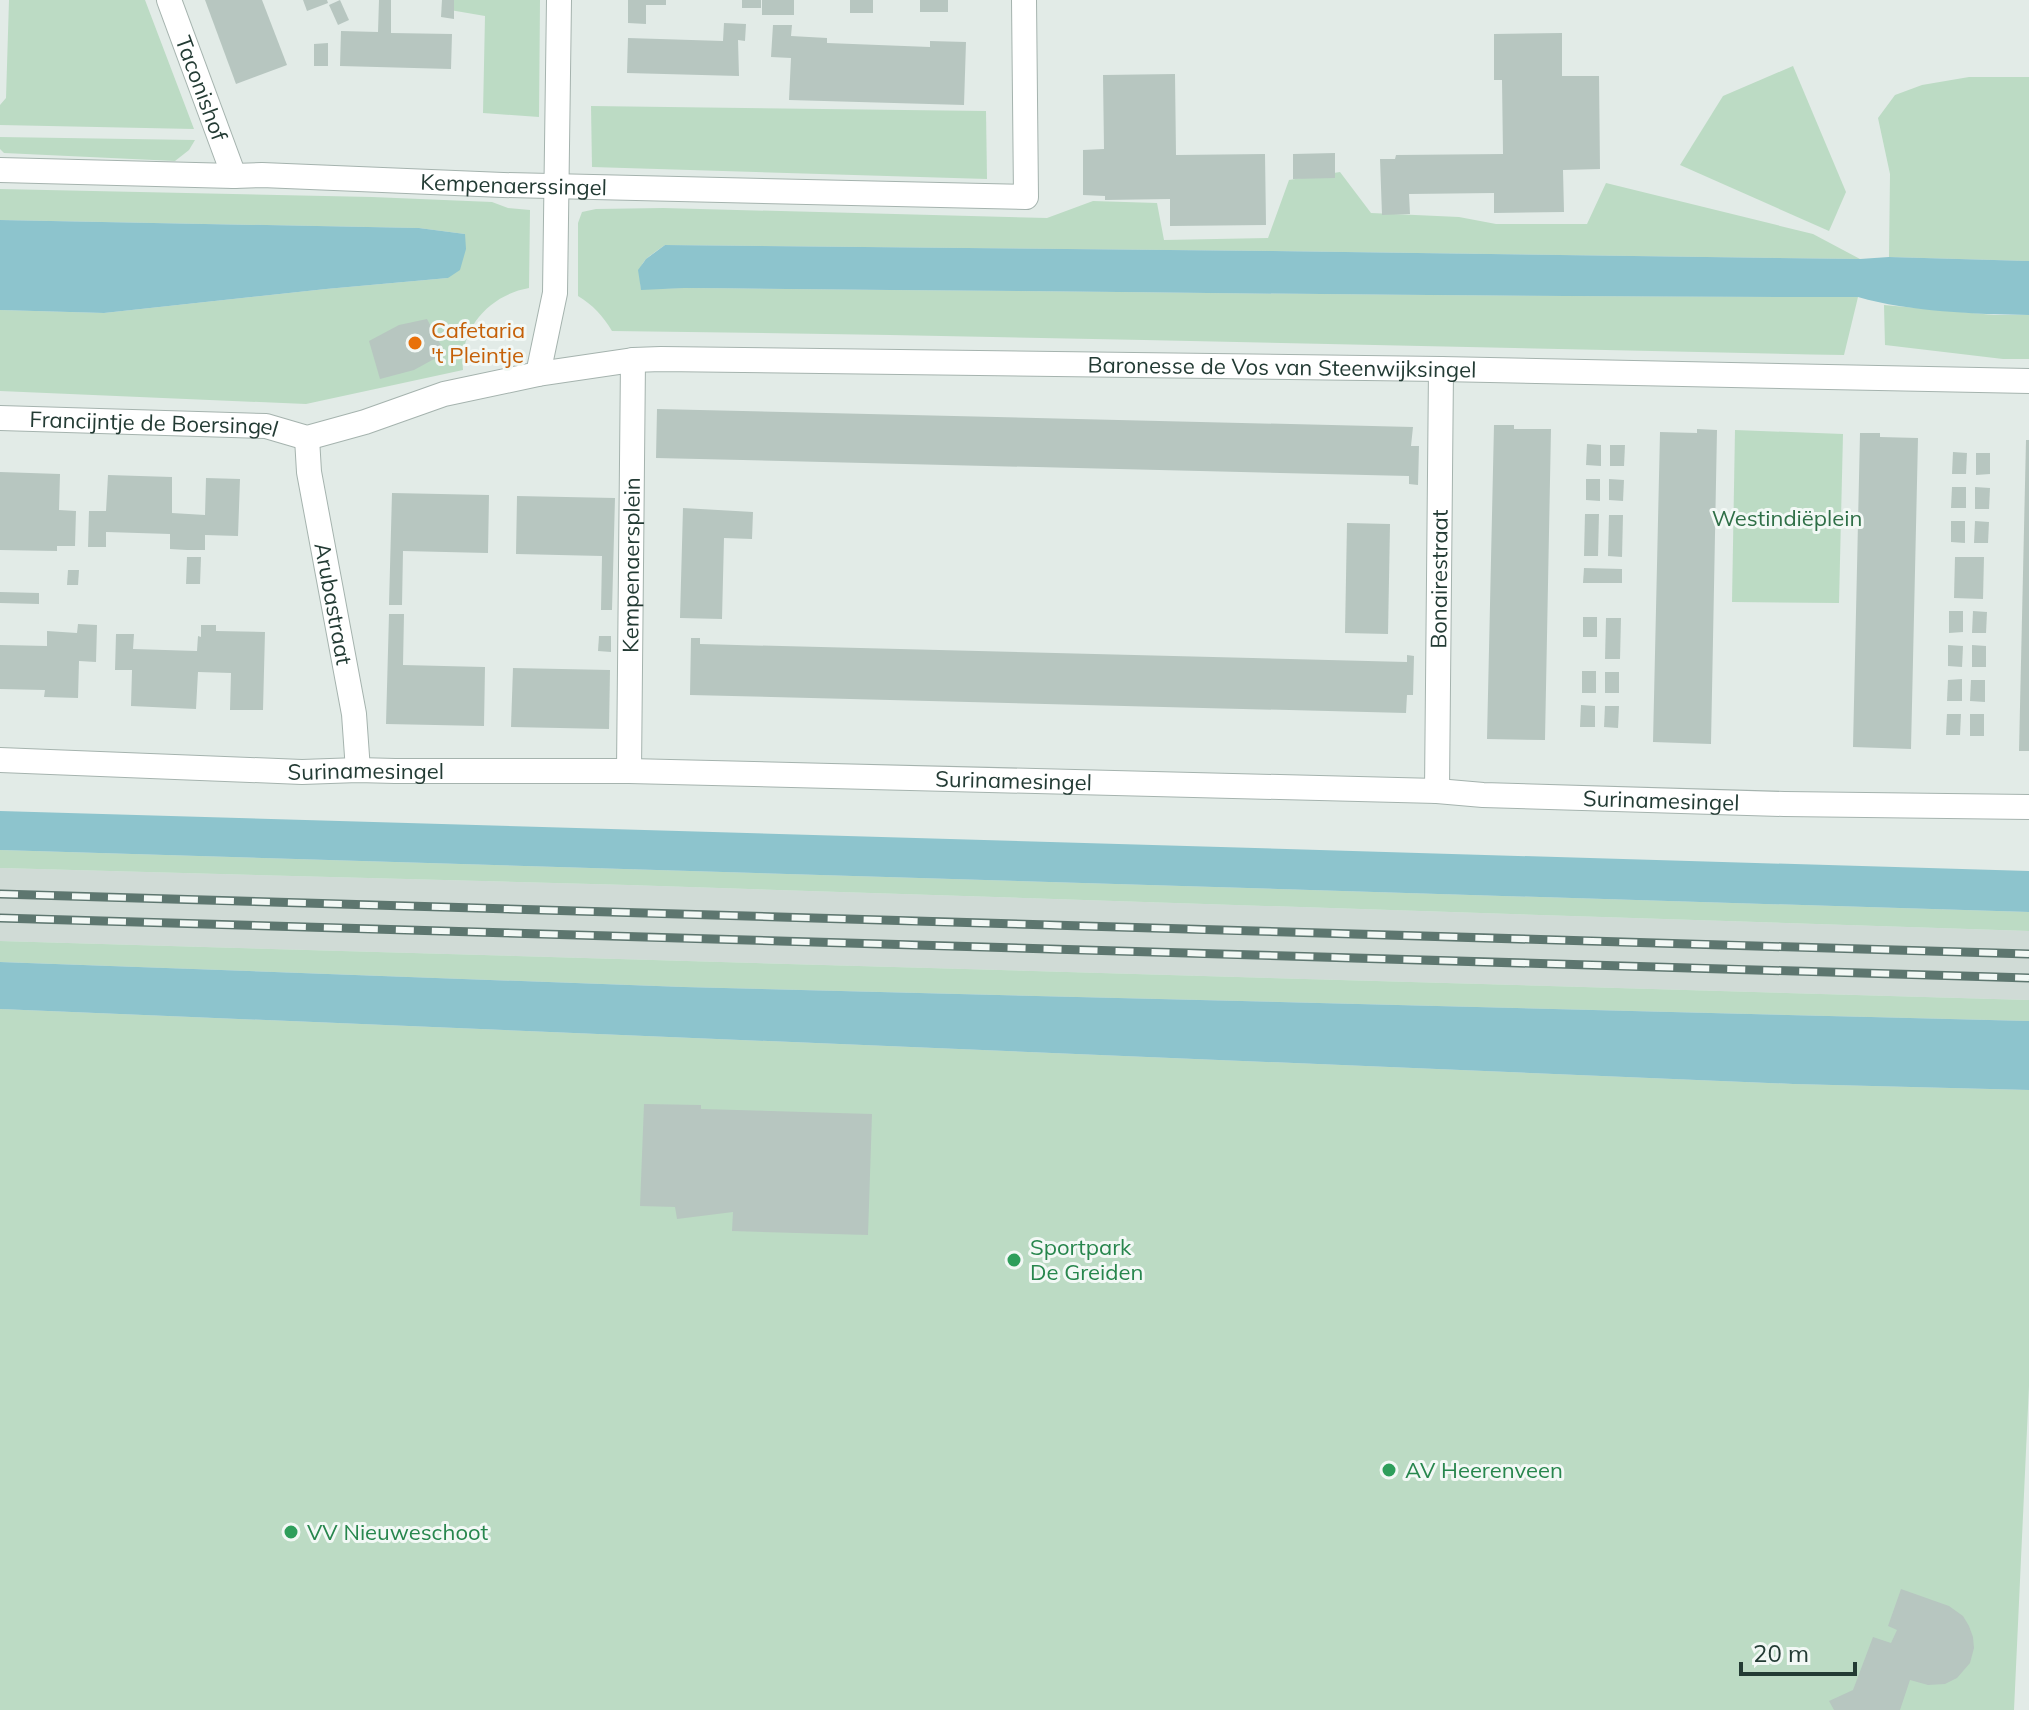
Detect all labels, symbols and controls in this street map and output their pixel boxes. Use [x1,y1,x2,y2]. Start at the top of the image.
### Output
street label: Taconishof [169,32,234,145]
street label: Kempenaerssingel [420,168,607,201]
place label: Cafetaria 't Pleintje [431,316,525,369]
marker: Cafetaria 't Pleintje [406,334,424,352]
street label: Baronesse de Vos van Steenwijksingel [1087,350,1477,384]
street label: Francijntje de Boersingel [29,405,282,443]
street label: Kempenaersplein [616,477,646,653]
park label: Westindiëplein [1712,504,1862,532]
street label: Bonairestraat [1424,509,1454,649]
street label: Arubastraat [308,540,359,667]
street label: Surinamesingel [287,756,444,786]
street label: Surinamesingel [935,765,1092,796]
street label: Surinamesingel [1583,784,1740,817]
place label: Sportpark De Greiden [1030,1233,1143,1286]
marker: Sportpark De Greiden [1005,1251,1023,1269]
place label: AV Heerenveen [1405,1456,1563,1484]
marker: AV Heerenveen [1380,1461,1398,1479]
place label: VV Nieuweschoot [307,1518,488,1546]
marker: VV Nieuweschoot [282,1523,300,1541]
scale bar [1741,1626,1855,1676]
text: 20 m [1753,1638,1809,1668]

